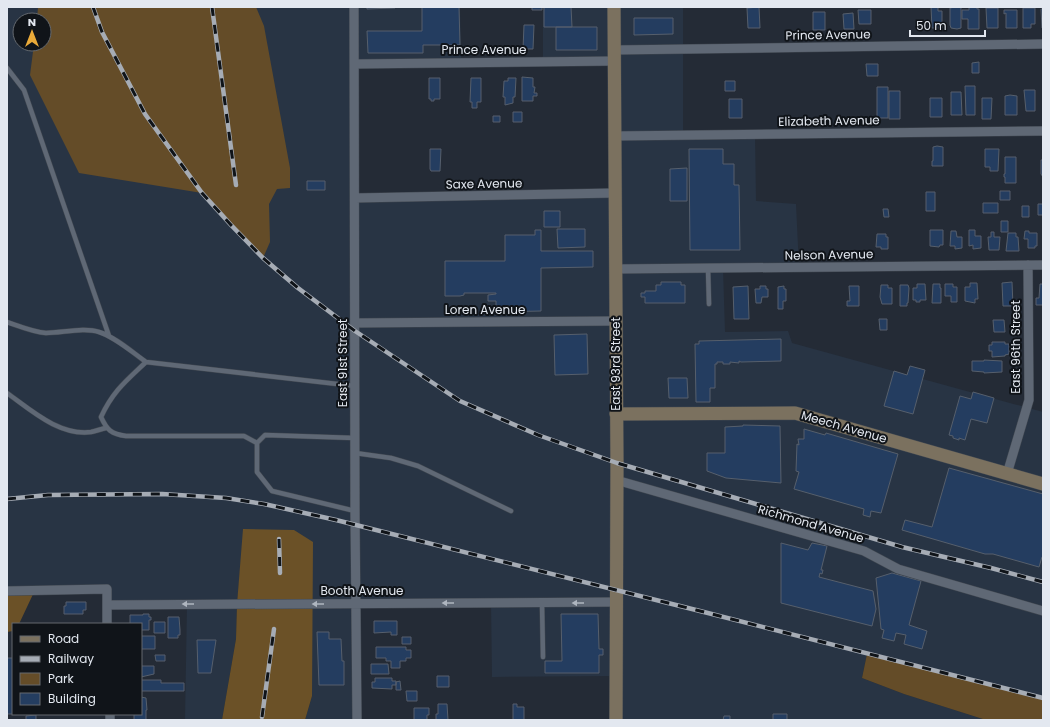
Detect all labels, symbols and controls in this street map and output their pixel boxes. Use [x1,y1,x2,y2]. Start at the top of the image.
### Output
north arrow [12,12,52,52]
scale bar [910,12,985,38]
text: N [28,14,36,30]
text: 50 m [916,17,947,34]
street label: Prince Avenue [785,25,871,44]
street label: Prince Avenue [441,41,527,58]
street label: Elizabeth Avenue [778,111,880,130]
street label: Saxe Avenue [446,174,522,193]
street label: Nelson Avenue [784,245,873,264]
street label: East 96th Street [1007,300,1024,394]
street label: Loren Avenue [445,301,525,318]
street label: East 93rd Street [607,317,624,411]
street label: East 91st Street [334,319,351,407]
street label: Meech Avenue [799,406,889,447]
street label: Richmond Avenue [756,500,866,547]
street label: Booth Avenue [320,582,404,599]
one-way arrow [572,599,584,606]
one-way arrow [441,600,454,606]
one-way arrow [181,601,194,607]
one-way arrow [311,601,324,607]
legend [12,623,142,715]
text: Road [48,630,79,647]
text: Railway [48,650,94,667]
text: Park [48,670,75,687]
text: Building [48,690,96,707]

